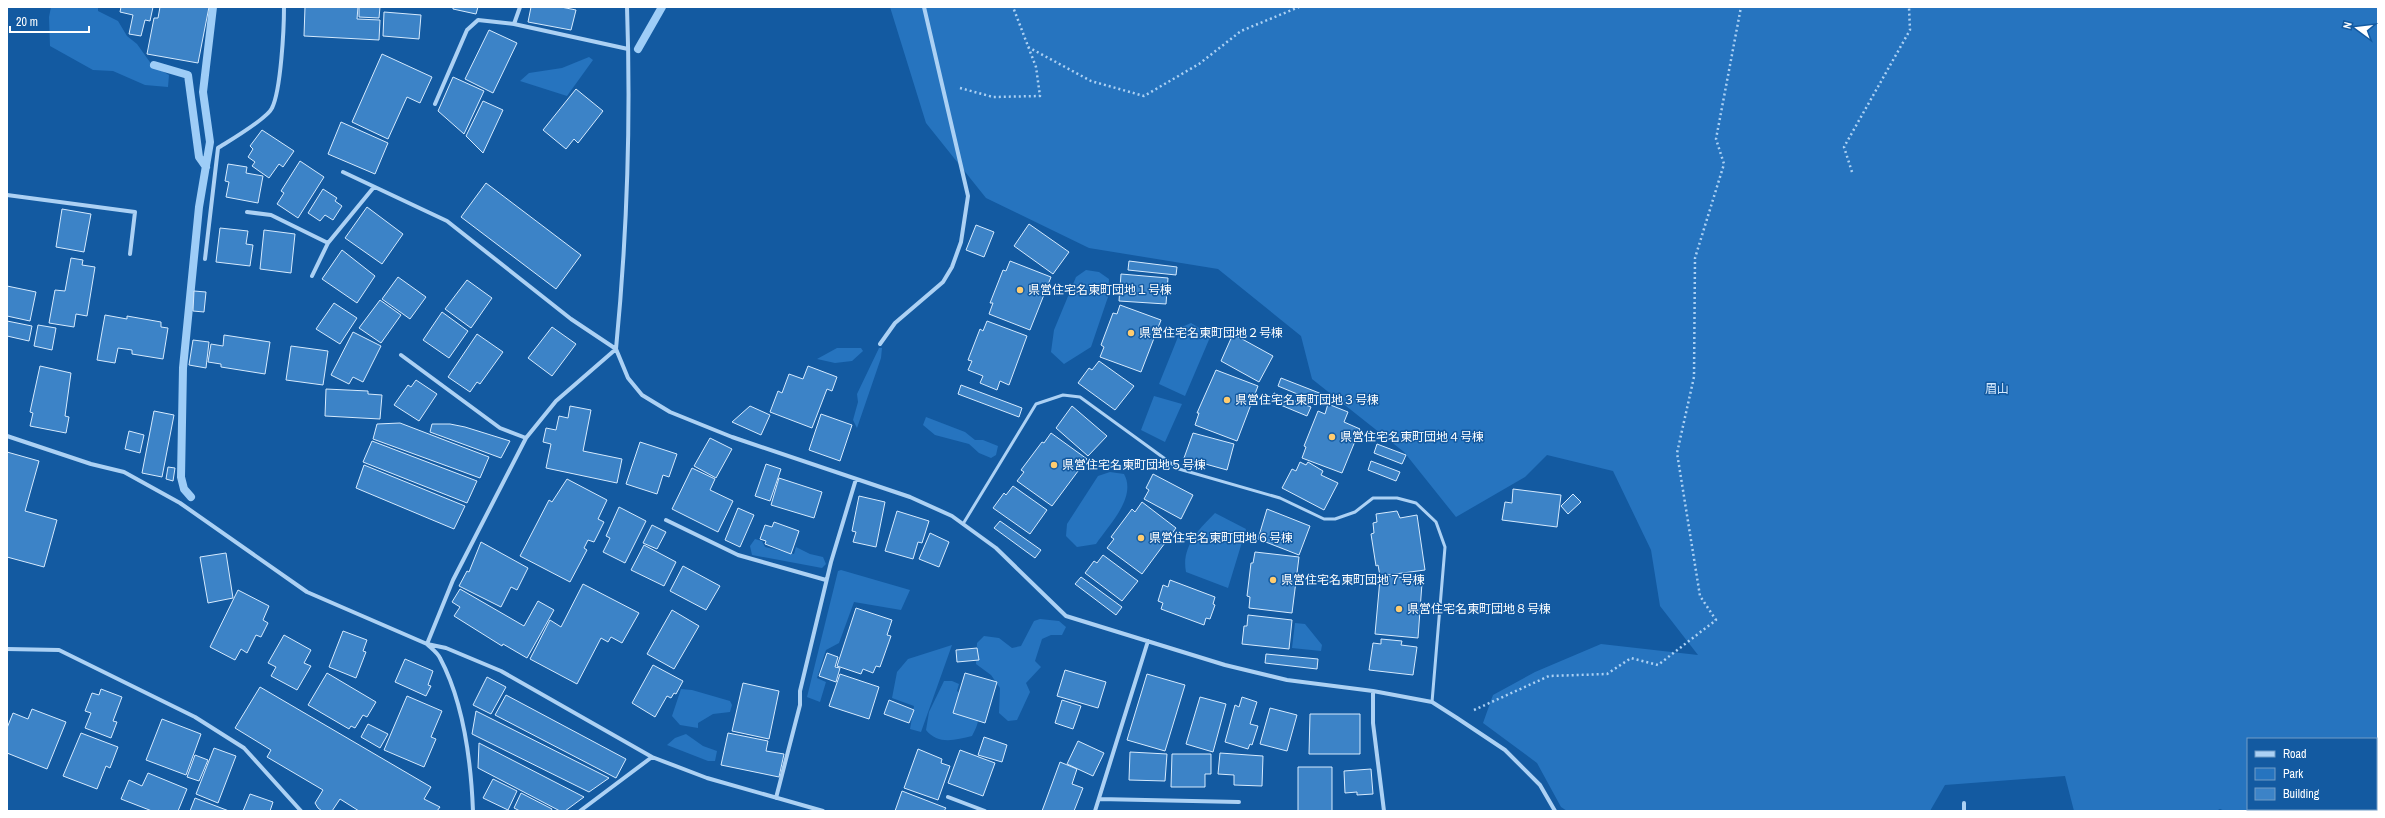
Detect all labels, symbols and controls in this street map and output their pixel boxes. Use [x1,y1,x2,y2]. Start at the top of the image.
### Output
scale bar [10,8,89,34]
north arrow [2337,8,2377,48]
text: 20 m [16,14,38,30]
text: N [2340,20,2355,30]
place label: 県営住宅名東町団地１号棟 [1028,282,1172,298]
marker: 県営住宅名東町団地１号棟 [1015,285,1025,295]
place label: 県営住宅名東町団地２号棟 [1139,325,1283,341]
marker: 県営住宅名東町団地２号棟 [1126,328,1136,338]
park label: 眉山 [1985,381,2009,397]
place label: 県営住宅名東町団地３号棟 [1235,392,1379,408]
marker: 県営住宅名東町団地３号棟 [1222,395,1232,405]
place label: 県営住宅名東町団地４号棟 [1340,429,1484,445]
marker: 県営住宅名東町団地４号棟 [1327,432,1337,442]
place label: 県営住宅名東町団地５号棟 [1062,457,1206,473]
marker: 県営住宅名東町団地５号棟 [1049,460,1059,470]
place label: 県営住宅名東町団地６号棟 [1149,530,1293,546]
marker: 県営住宅名東町団地６号棟 [1136,533,1146,543]
place label: 県営住宅名東町団地７号棟 [1281,572,1425,588]
marker: 県営住宅名東町団地７号棟 [1268,575,1278,585]
place label: 県営住宅名東町団地８号棟 [1407,601,1551,617]
marker: 県営住宅名東町団地８号棟 [1394,604,1404,614]
legend [2247,738,2377,810]
text: Road [2283,746,2307,762]
text: Park [2283,766,2303,782]
text: Building [2283,786,2320,802]

